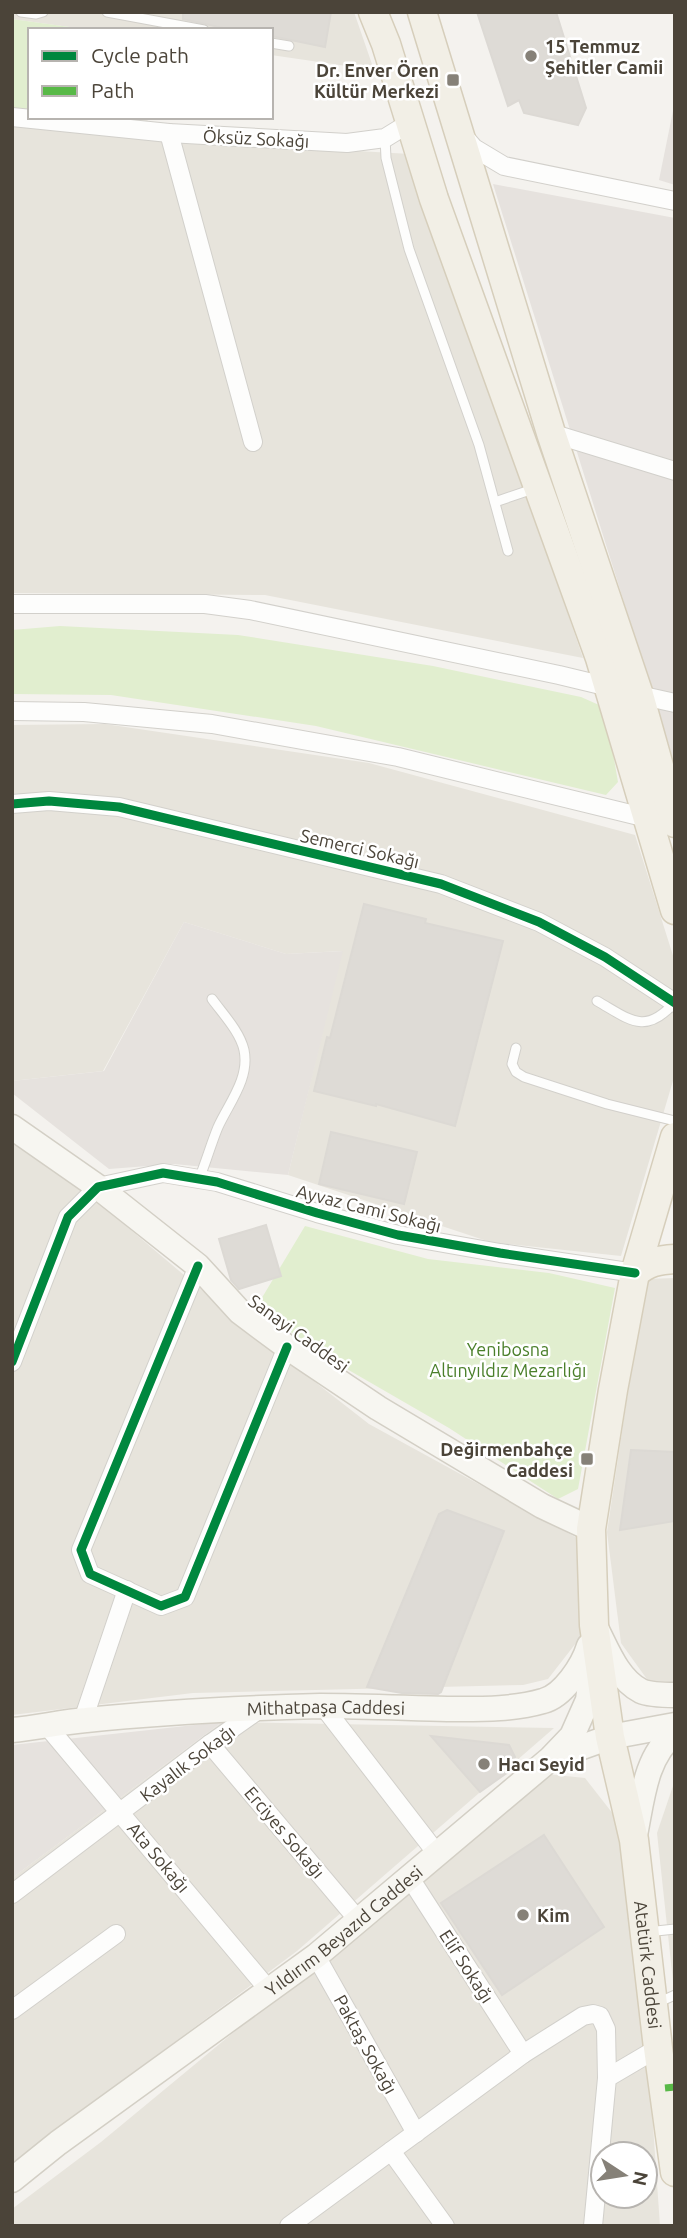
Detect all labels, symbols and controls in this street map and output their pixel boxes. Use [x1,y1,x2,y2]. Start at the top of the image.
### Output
legend [28,28,273,119]
place label: 15 Temmuz Şehitler Camii [545,36,663,78]
text: Cycle path [91,43,189,67]
marker: 15 Temmuz Şehitler Camii [523,48,539,64]
place label: Dr. Enver Ören Kültür Merkezi [314,60,439,101]
marker: Dr. Enver Ören Kültür Merkezi [445,72,461,88]
text: Path [91,78,134,102]
street label: Öksüz Sokağı [202,125,310,151]
street label: Semerci Sokağı [299,825,421,871]
street label: Ayvaz Cami Sokağı [295,1180,443,1236]
street label: Sanayi Caddesi [245,1290,353,1376]
park label: Yenibosna Altınyıldız Mezarlığı [430,1339,586,1380]
place label: Değirmenbahçe Caddesi [440,1439,573,1480]
marker: Değirmenbahçe Caddesi [579,1451,595,1467]
street label: Mithatpaşa Caddesi [246,1696,405,1719]
street label: Kayalık Sokağı [136,1721,238,1805]
place label: Hacı Seyid [498,1754,585,1774]
marker: Hacı Seyid [476,1756,492,1772]
street label: Erciyes Sokağı [241,1782,329,1882]
street label: Ata Sokağı [124,1818,194,1896]
street label: Yıldırım Beyazıd Caddesi [261,1861,426,2000]
street label: Atatürk Caddesi [631,1899,666,2030]
place label: Kim [537,1905,570,1925]
marker: Kim [515,1907,531,1923]
street label: Elif Sokağı [436,1926,498,2006]
street label: Paktaş Sokağı [331,1991,401,2097]
north arrow [589,2140,659,2210]
text: N [628,2169,653,2188]

